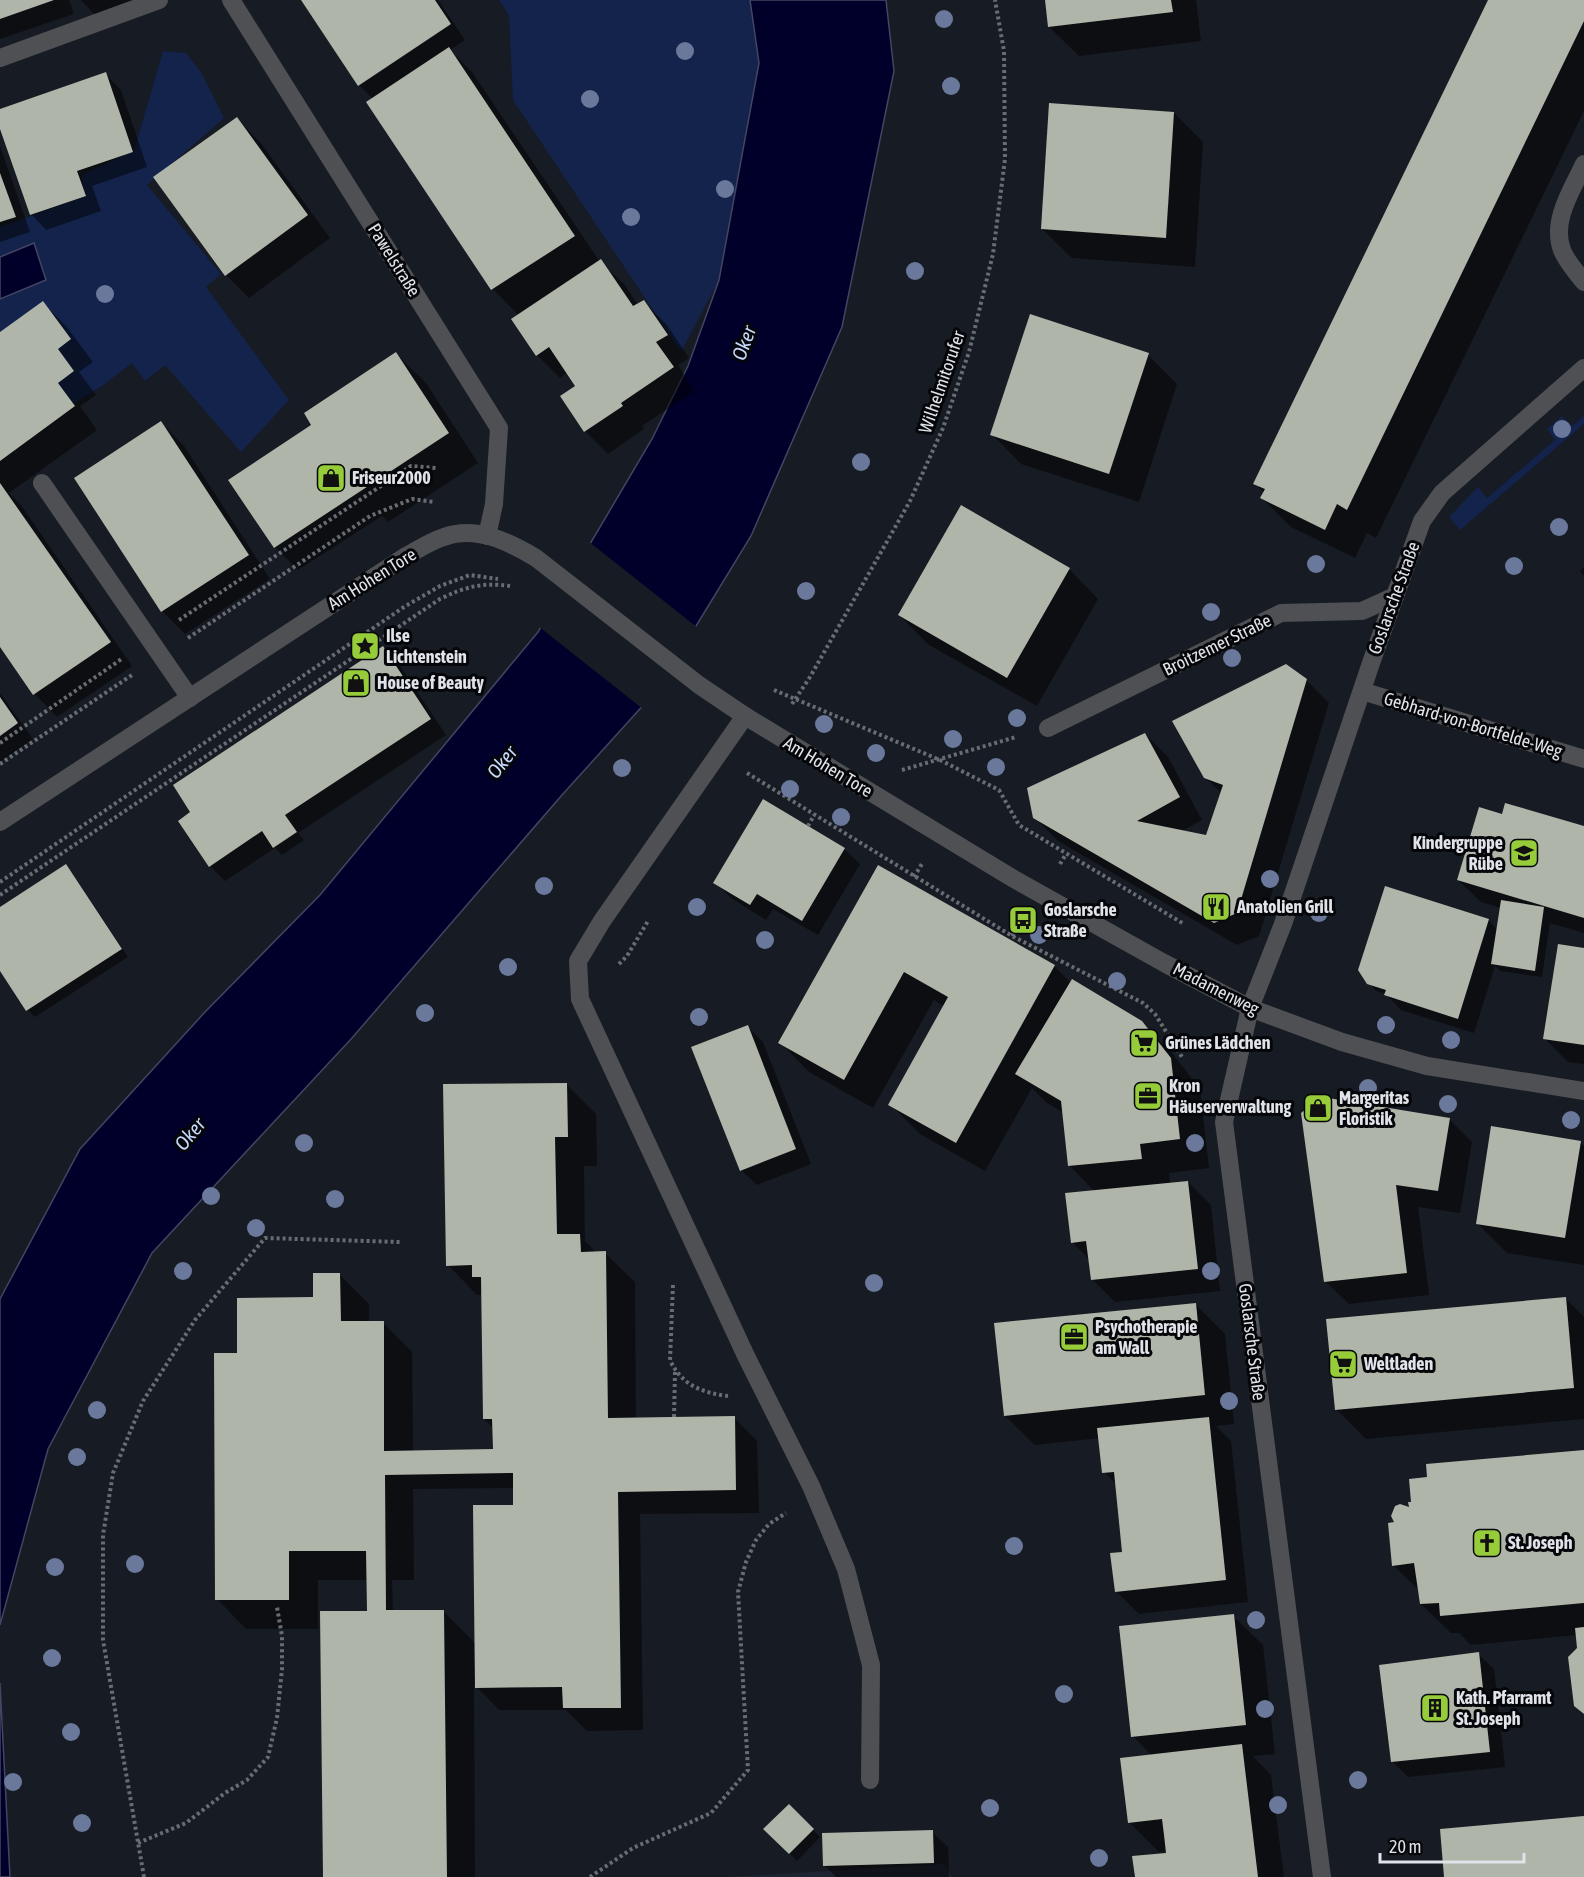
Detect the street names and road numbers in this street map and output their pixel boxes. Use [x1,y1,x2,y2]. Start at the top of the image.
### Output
street label: Pawelstraße [364,219,425,300]
street label: Wilhelmitorufer [914,327,969,436]
street label: Goslarsche Straße [1364,539,1424,657]
street label: Am Hohen Tore [324,543,420,614]
street label: Broitzemer Straße [1159,609,1274,680]
street label: Gebhard-von-Bortfelde-Weg [1381,687,1565,762]
street label: Am Hohen Tore [780,732,877,801]
street label: Madamenweg [1170,958,1263,1019]
street label: Goslarsche Straße [1235,1282,1270,1402]

